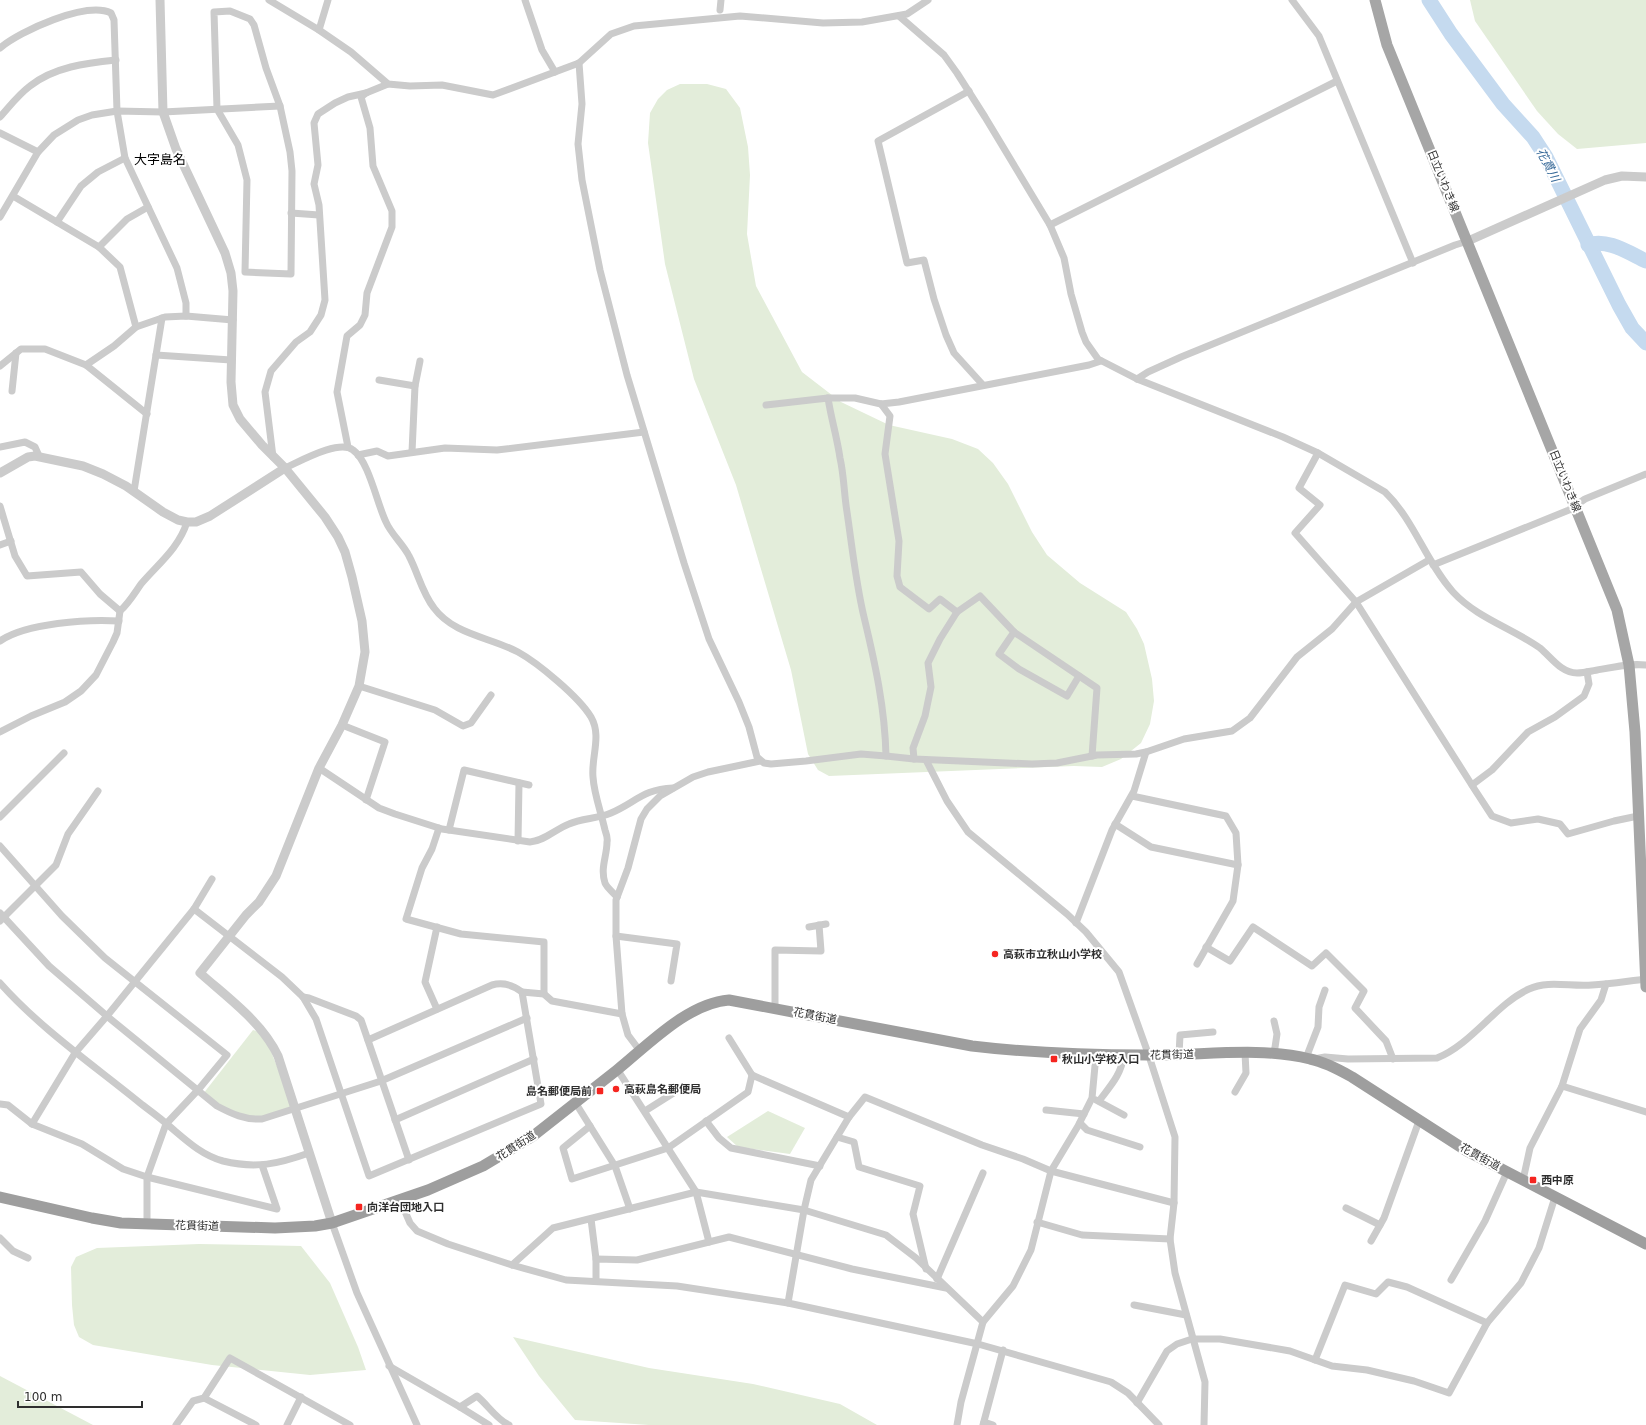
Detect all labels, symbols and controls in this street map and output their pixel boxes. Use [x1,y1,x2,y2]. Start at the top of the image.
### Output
water label: 花貫川 [1533,146,1564,186]
street label: 日立いわき線 [1425,148,1461,214]
district label: 大字島名 [134,152,186,167]
street label: 日立いわき線 [1547,448,1583,514]
place label: 高萩市立秋山小学校 [1003,948,1102,961]
marker: 高萩市立秋山小学校 [990,949,1000,959]
street label: 花貫街道 [792,1005,838,1027]
street label: 花貫街道 [1150,1048,1194,1062]
place label: 秋山小学校入口 [1062,1053,1139,1066]
marker: 秋山小学校入口 [1049,1054,1059,1064]
place label: 高萩島名郵便局 [624,1083,701,1096]
marker: 高萩島名郵便局 [611,1084,621,1094]
place label: 島名郵便局前 [526,1085,592,1098]
marker: 島名郵便局前 [595,1086,605,1096]
street label: 花貫街道 [494,1129,538,1163]
street label: 花貫街道 [1458,1141,1502,1173]
place label: 西中原 [1541,1174,1574,1187]
marker: 西中原 [1528,1175,1538,1185]
place label: 向洋台団地入口 [367,1201,444,1214]
marker: 向洋台団地入口 [354,1202,364,1212]
street label: 花貫街道 [175,1219,219,1233]
scale bar [18,1383,142,1409]
text: 100 m [24,1390,62,1404]

